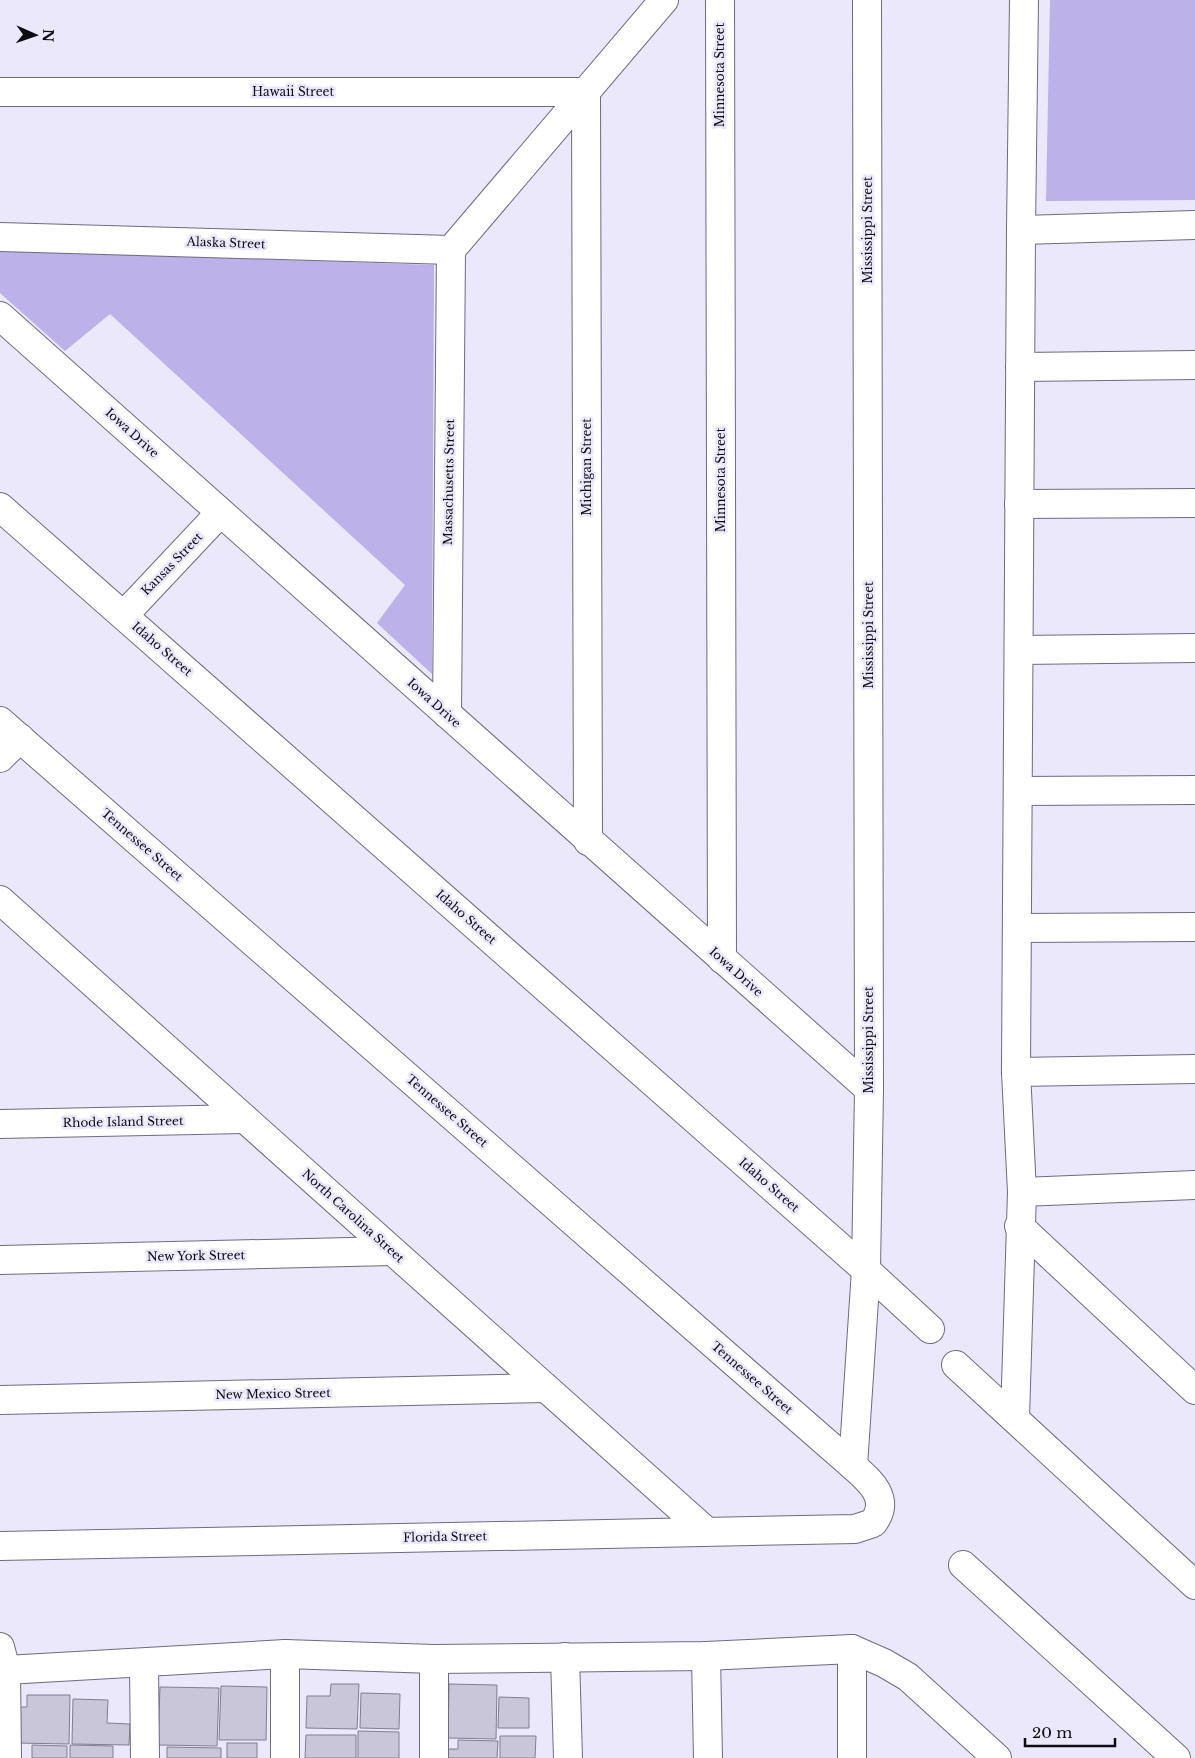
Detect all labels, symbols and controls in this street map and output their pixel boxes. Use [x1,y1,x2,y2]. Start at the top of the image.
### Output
north arrow [10,10,60,60]
street label: Minnesota Street [712,22,727,127]
text: N [39,29,57,42]
street label: Hawaii Street [252,84,334,99]
street label: Mississippi Street [860,176,875,284]
street label: Alaska Street [185,234,266,251]
street label: Iowa Drive [103,405,162,461]
street label: Massachusetts Street [440,418,457,545]
street label: Michigan Street [579,418,594,516]
street label: Minnesota Street [713,427,728,532]
street label: Kansas Street [138,529,206,598]
street label: Mississippi Street [861,581,876,689]
street label: Idaho Street [129,618,196,679]
street label: Iowa Drive [405,675,464,731]
street label: Tennessee Street [99,805,186,884]
street label: Idaho Street [433,886,500,947]
street label: Iowa Drive [707,944,766,1000]
street label: Mississippi Street [861,986,876,1094]
street label: Tennessee Street [404,1071,491,1150]
street label: Rhode Island Street [62,1113,184,1130]
street label: Idaho Street [736,1154,803,1215]
street label: North Carolina Street [299,1166,408,1266]
street label: New York Street [147,1247,246,1264]
street label: Tennessee Street [709,1338,796,1417]
street label: New Mexico Street [215,1385,331,1402]
street label: Florida Street [403,1528,487,1545]
scale bar [1025,1716,1115,1748]
text: 20 m [1032,1723,1072,1742]

